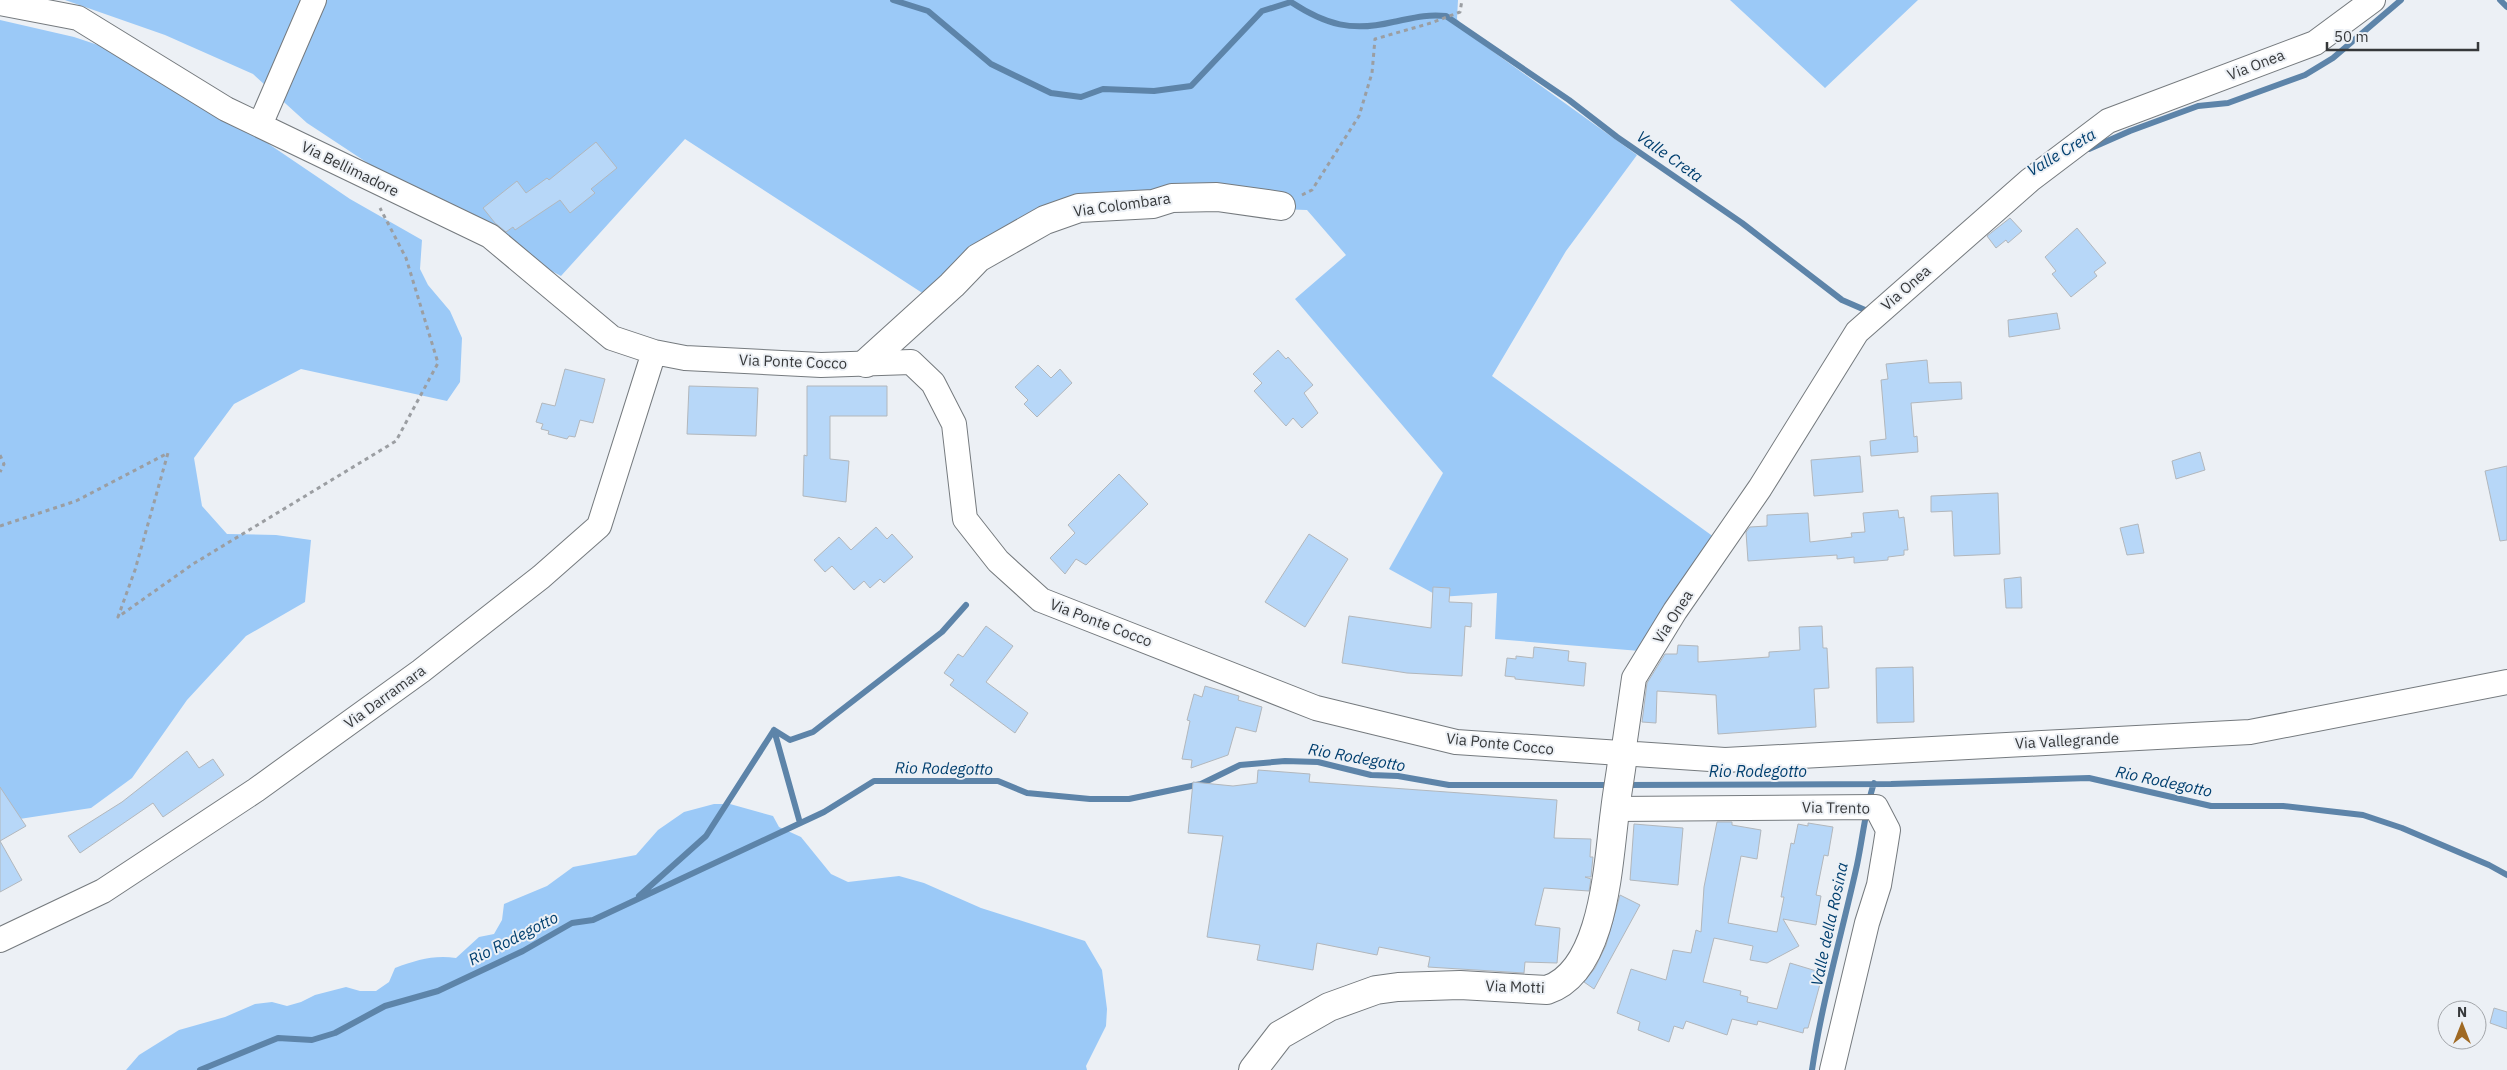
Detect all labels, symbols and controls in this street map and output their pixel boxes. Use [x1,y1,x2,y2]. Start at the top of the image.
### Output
scale bar [2327,20,2478,52]
text: 50 m [2334,27,2369,46]
street label: Via Onea [2224,45,2287,84]
water label: Valle Creta [2023,124,2099,180]
water label: Valle Creta [1633,126,1707,186]
street label: Via Bellimadore [298,137,402,200]
street label: Via Colombara [1072,188,1172,221]
street label: Via Onea [1877,261,1934,314]
street label: Via Ponte Cocco [739,350,847,373]
street label: Via Onea [1648,586,1697,647]
street label: Via Ponte Cocco [1047,594,1155,651]
street label: Via Darramara [340,661,429,733]
street label: Via Ponte Cocco [1445,728,1555,759]
street label: Via Vallegrande [2014,728,2120,753]
water label: Rio Rodegotto [1307,739,1407,775]
water label: Rio Rodegotto [895,757,994,779]
water label: Rio Rodegotto [1709,761,1807,781]
water label: Rio Rodegotto [2114,761,2214,801]
street label: Via Trento [1802,797,1870,818]
water label: Valle della Rosina [1806,860,1852,988]
water label: Rio Rodegotto [465,907,562,969]
street label: Via Motti [1485,976,1545,997]
north arrow [2437,1000,2487,1050]
text: N [2457,1003,2467,1021]

